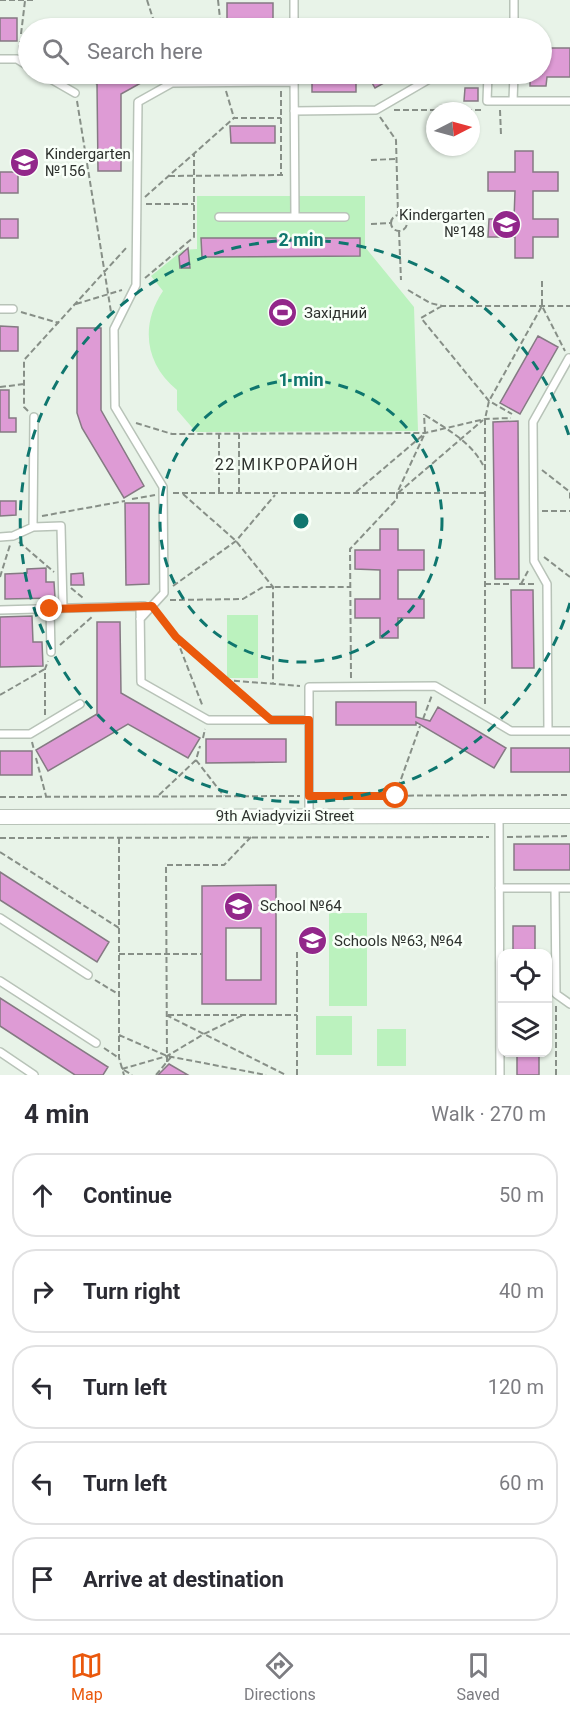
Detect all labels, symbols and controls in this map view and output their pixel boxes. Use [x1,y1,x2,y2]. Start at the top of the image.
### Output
search box [18,18,552,84]
icon: search [39,35,72,68]
text: Search here [87,39,203,64]
north arrow [426,102,480,156]
place label: Kindergarten №156 [45,145,131,180]
school or university icon: Kindergarten №156 [8,147,40,179]
place label: Kindergarten №148 [399,206,485,241]
school or university icon: Kindergarten №148 [490,208,522,240]
text: 2 min [278,229,324,250]
sports icon: Західний [267,297,299,329]
place label: Західний [304,304,367,322]
text: 1 min [278,369,324,390]
district label: 22 МІКРОРАЙОН [215,455,359,474]
centre of rings [291,511,311,531]
route end [36,595,62,621]
route start [382,782,408,808]
street label: 9th Aviadyvizii Street [216,807,354,825]
school or university icon: School №64 [223,890,255,922]
place label: School №64 [260,897,342,915]
school or university icon: Schools №63, №64 [297,925,329,957]
place label: Schools №63, №64 [334,932,463,950]
map controls [498,949,552,1057]
button: locate [498,949,552,1003]
button: layers [498,1003,552,1057]
text: 4 min [24,1099,89,1129]
text: Walk · 270 m [431,1102,546,1126]
icon: ahead [26,1179,59,1212]
text: Continue [83,1183,172,1208]
text: 50 m [499,1183,544,1207]
icon: right [26,1275,59,1308]
text: Turn right [83,1279,180,1304]
text: 40 m [499,1279,544,1303]
icon: left [26,1371,59,1404]
text: Turn left [83,1375,167,1400]
text: 120 m [488,1375,544,1399]
icon: left [26,1467,59,1500]
text: Turn left [83,1471,167,1496]
text: 60 m [499,1471,544,1495]
icon: arrive [26,1563,59,1596]
text: Arrive at destination [83,1567,284,1592]
tab: Map [70,1649,103,1704]
tab: Directions [244,1649,316,1704]
tab: Saved [456,1649,500,1704]

